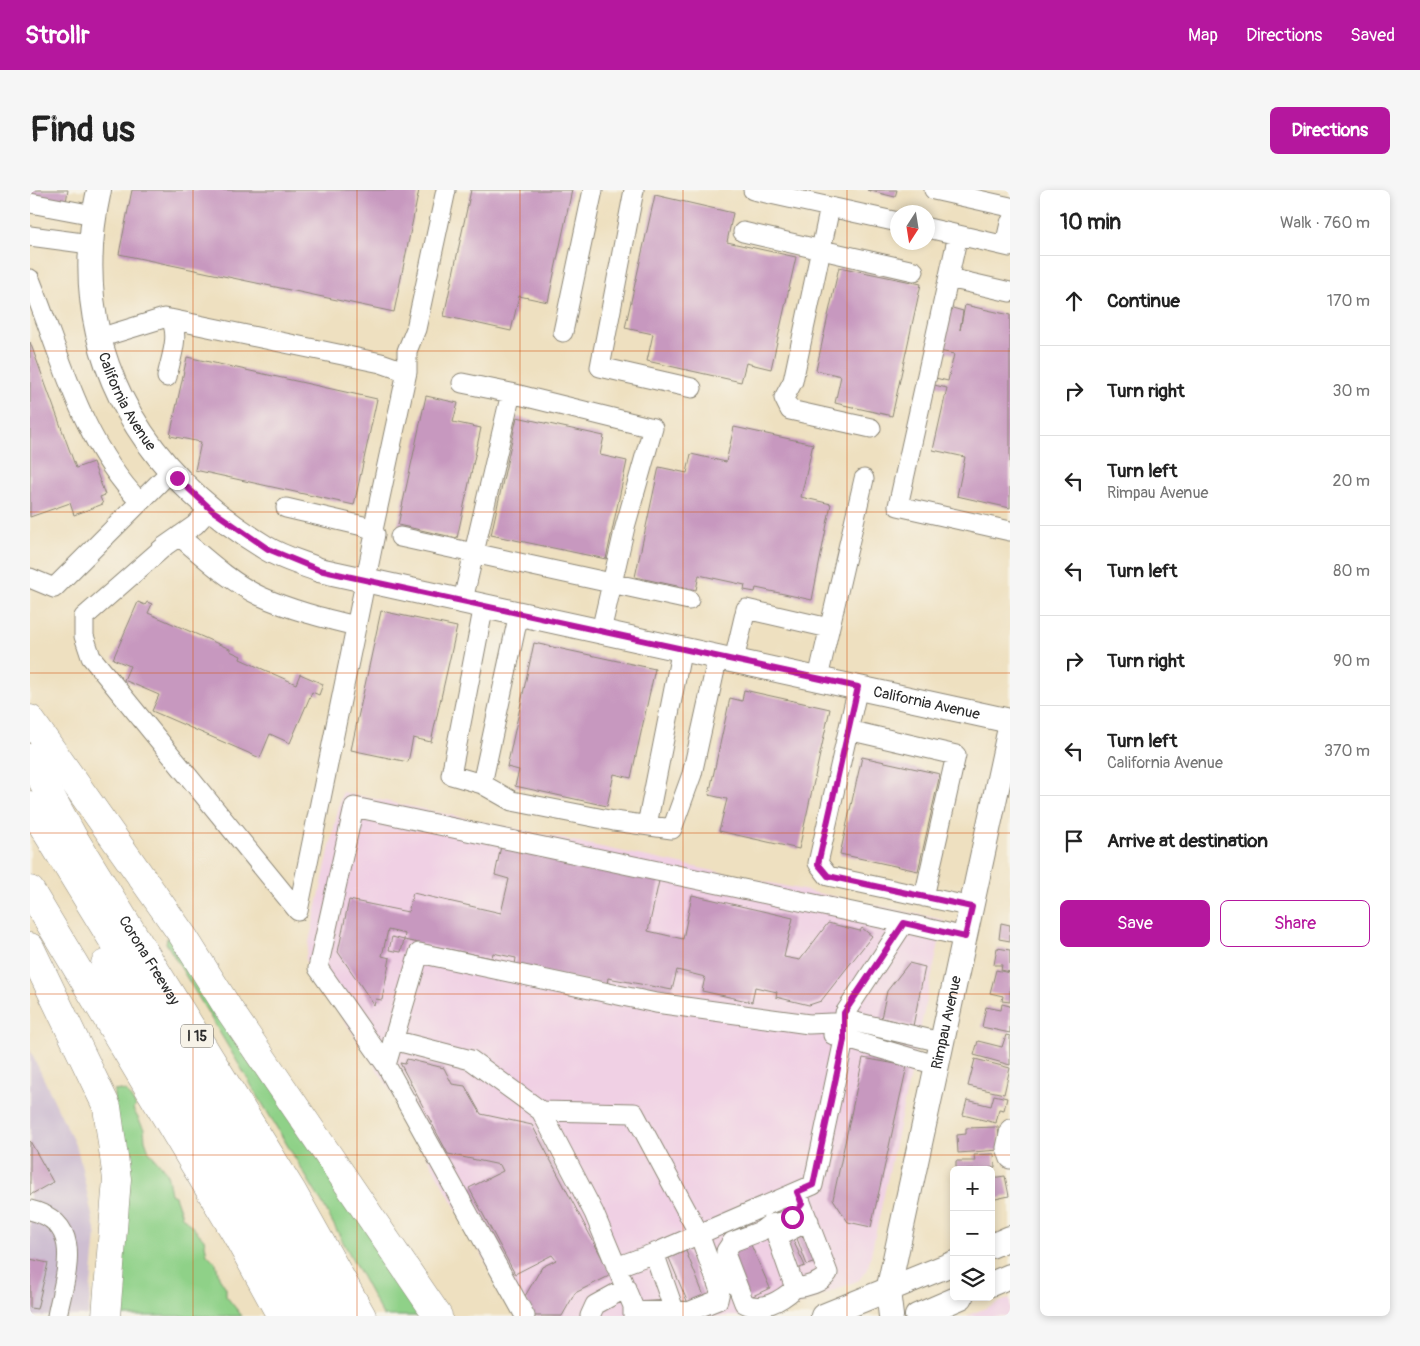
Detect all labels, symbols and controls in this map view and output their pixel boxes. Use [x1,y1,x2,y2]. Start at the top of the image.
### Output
text: Strollr [25,21,90,50]
text: Map [1188,24,1218,47]
text: Directions [1246,24,1322,47]
text: Saved [1350,24,1395,47]
button: Directions [1270,107,1390,154]
text: Find us [30,108,135,152]
north arrow [890,205,935,250]
text: 10 min [1060,209,1121,236]
text: Walk · 760 m [1280,213,1370,233]
icon: ahead [1060,287,1088,315]
text: Continue [1107,289,1180,313]
text: 170 m [1327,291,1370,311]
street label: California Avenue [94,350,161,455]
icon: right [1060,377,1088,405]
text: Turn right [1107,379,1185,403]
text: 30 m [1332,381,1370,401]
text: Turn left [1107,459,1177,483]
route end [166,467,189,490]
icon: left [1060,467,1088,495]
text: 20 m [1332,471,1370,491]
text: Rimpau Avenue [1107,483,1208,503]
icon: left [1060,557,1088,585]
text: Turn left [1107,559,1177,583]
text: 80 m [1333,561,1370,581]
icon: right [1060,647,1088,675]
text: Turn right [1107,649,1185,673]
text: 90 m [1333,651,1370,671]
street label: California Avenue [871,682,982,724]
text: Turn left [1107,729,1177,753]
icon: left [1060,737,1088,765]
text: 370 m [1324,741,1370,761]
text: California Avenue [1107,753,1223,773]
icon: arrive [1060,827,1088,855]
text: Arrive at destination [1107,829,1268,853]
button: Save [1060,900,1210,947]
button: Share [1220,900,1370,947]
street label: Corona Freeway [114,912,184,1009]
street label: Rimpau Avenue [927,973,966,1071]
road number: I 15 [181,1024,213,1048]
map controls [950,1166,995,1301]
button: + [950,1166,995,1211]
route start [781,1206,804,1229]
button: − [950,1211,995,1256]
button: layers [950,1256,995,1301]

